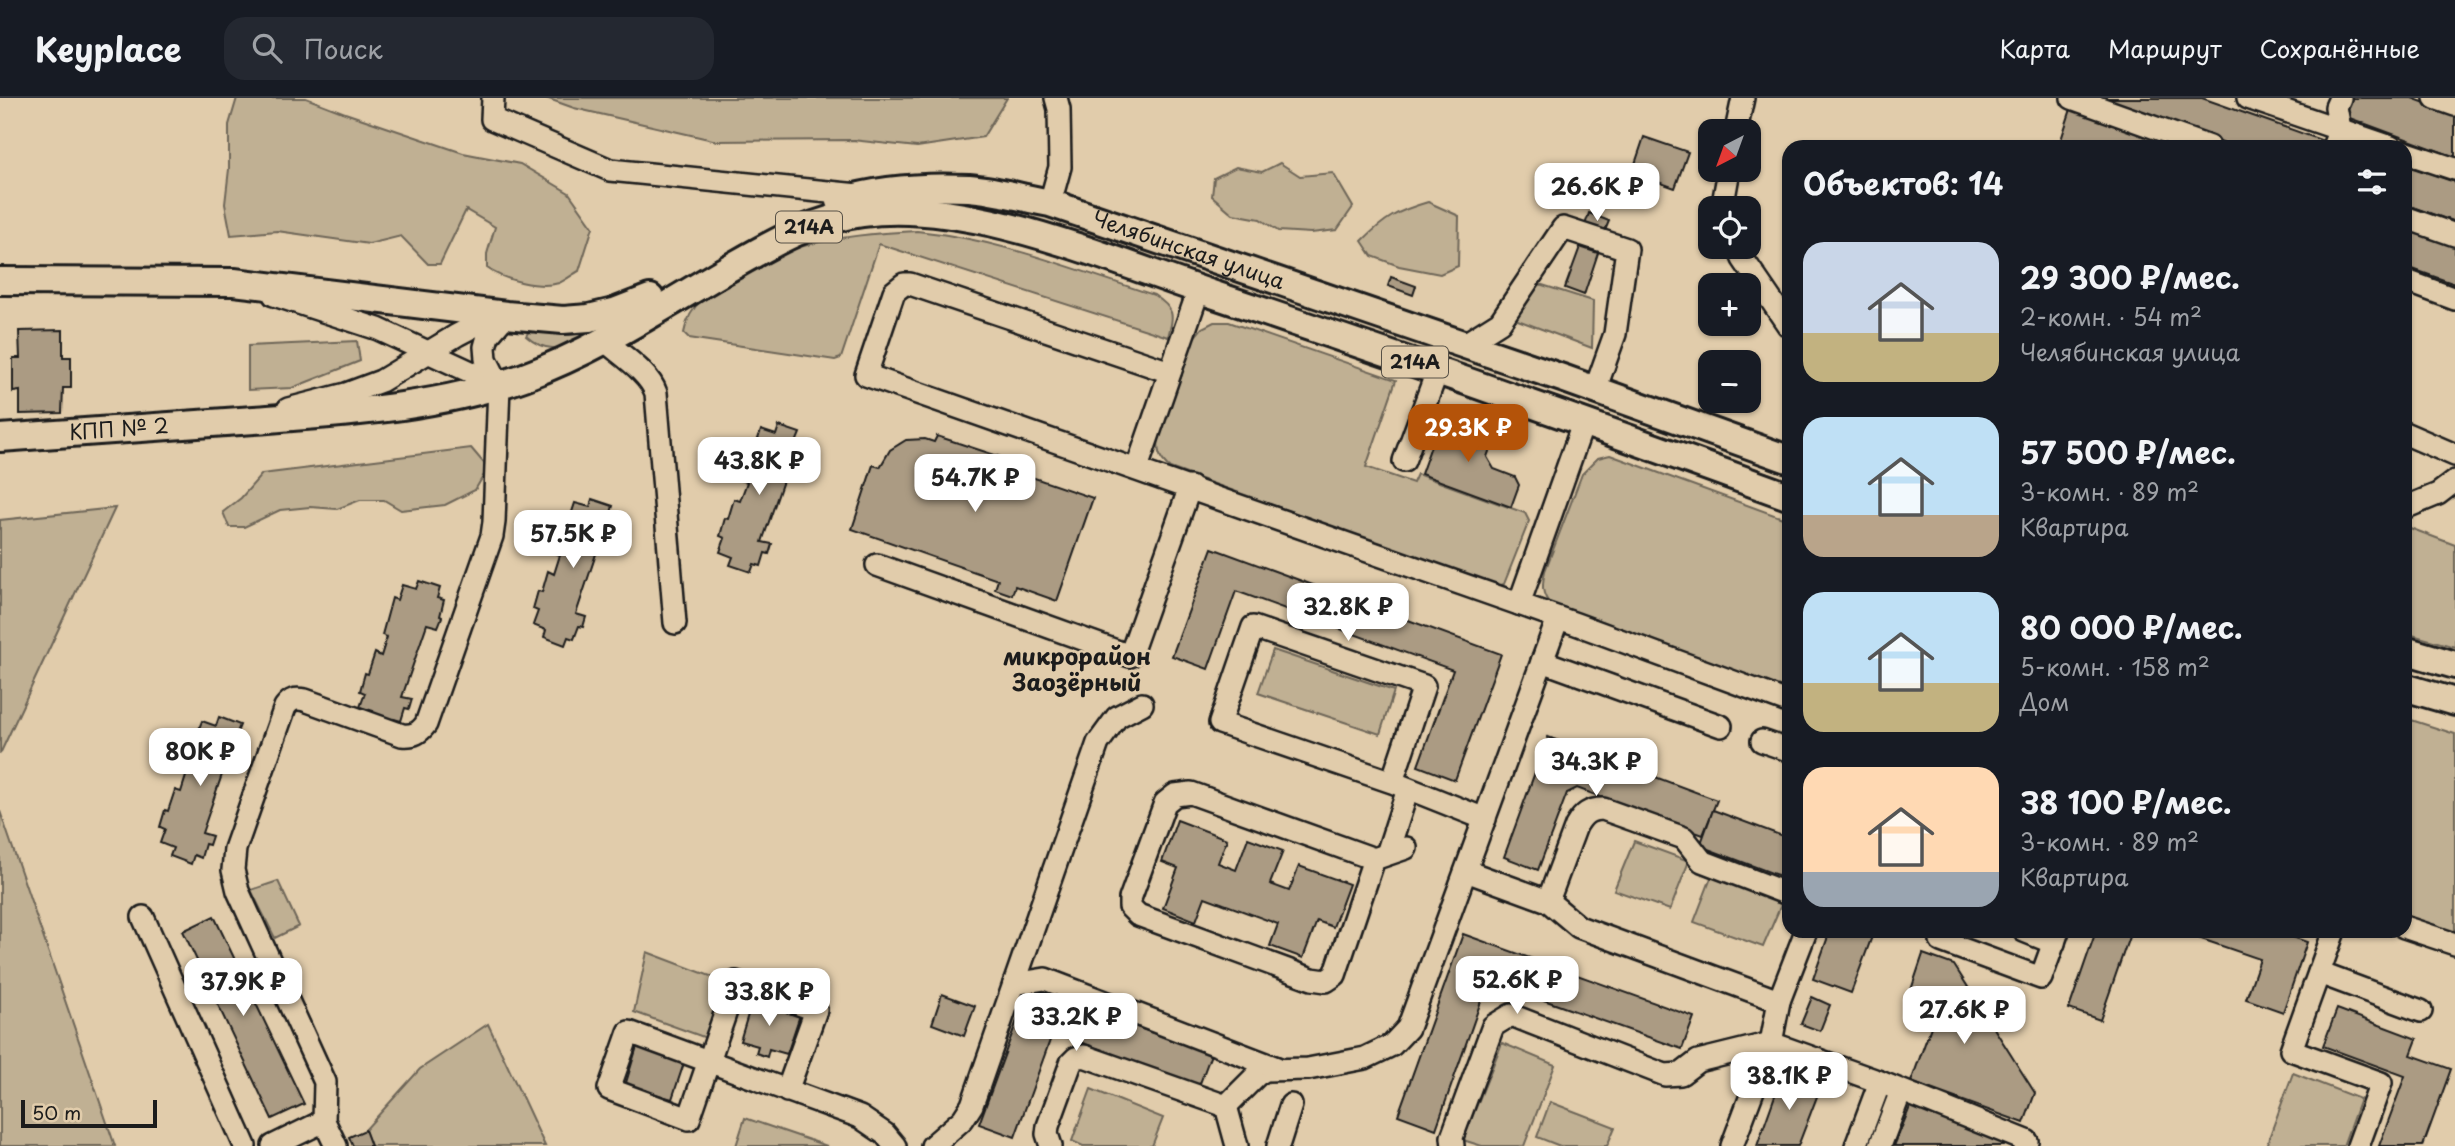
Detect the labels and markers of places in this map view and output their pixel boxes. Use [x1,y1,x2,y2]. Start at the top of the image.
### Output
pin: 26.6K ₽ [1532,164,1662,223]
pin: 29.3K ₽ [1403,404,1533,464]
pin: 43.8K ₽ [694,438,824,497]
pin: 54.7K ₽ [910,454,1040,514]
pin: 57.5K ₽ [508,510,638,570]
pin: 32.8K ₽ [1283,584,1413,643]
pin: 80K ₽ [151,728,249,788]
pin: 34.3K ₽ [1531,738,1661,798]
pin: 52.6K ₽ [1452,956,1582,1016]
pin: 37.9K ₽ [178,958,308,1018]
pin: 33.8K ₽ [704,968,834,1028]
pin: 27.6K ₽ [1899,986,2029,1046]
pin: 33.2K ₽ [1011,993,1141,1053]
pin: 38.1K ₽ [1724,1052,1854,1112]

